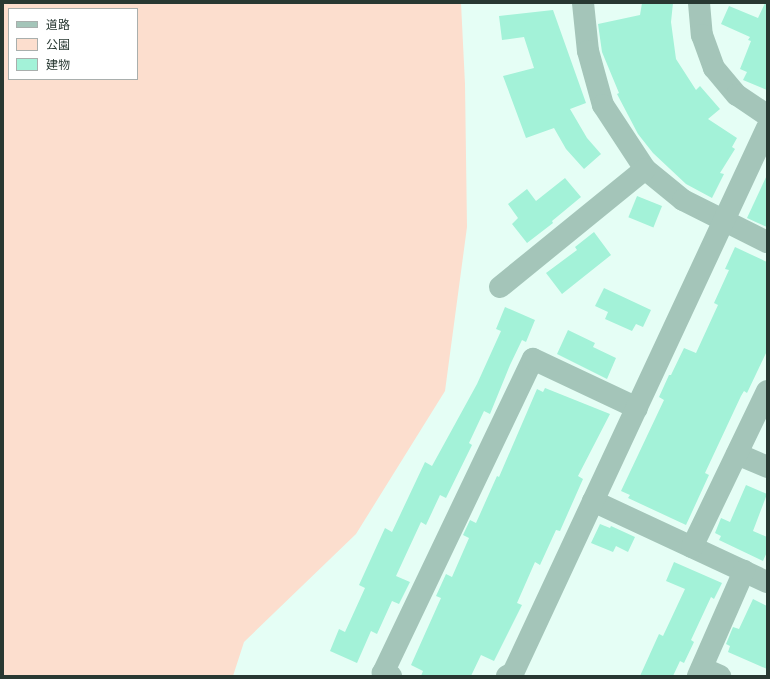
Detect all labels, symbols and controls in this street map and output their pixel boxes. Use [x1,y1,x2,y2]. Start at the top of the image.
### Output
legend [8,8,138,80]
text: 道路 [46,16,70,33]
text: 公園 [46,36,70,53]
text: 建物 [46,56,70,73]

